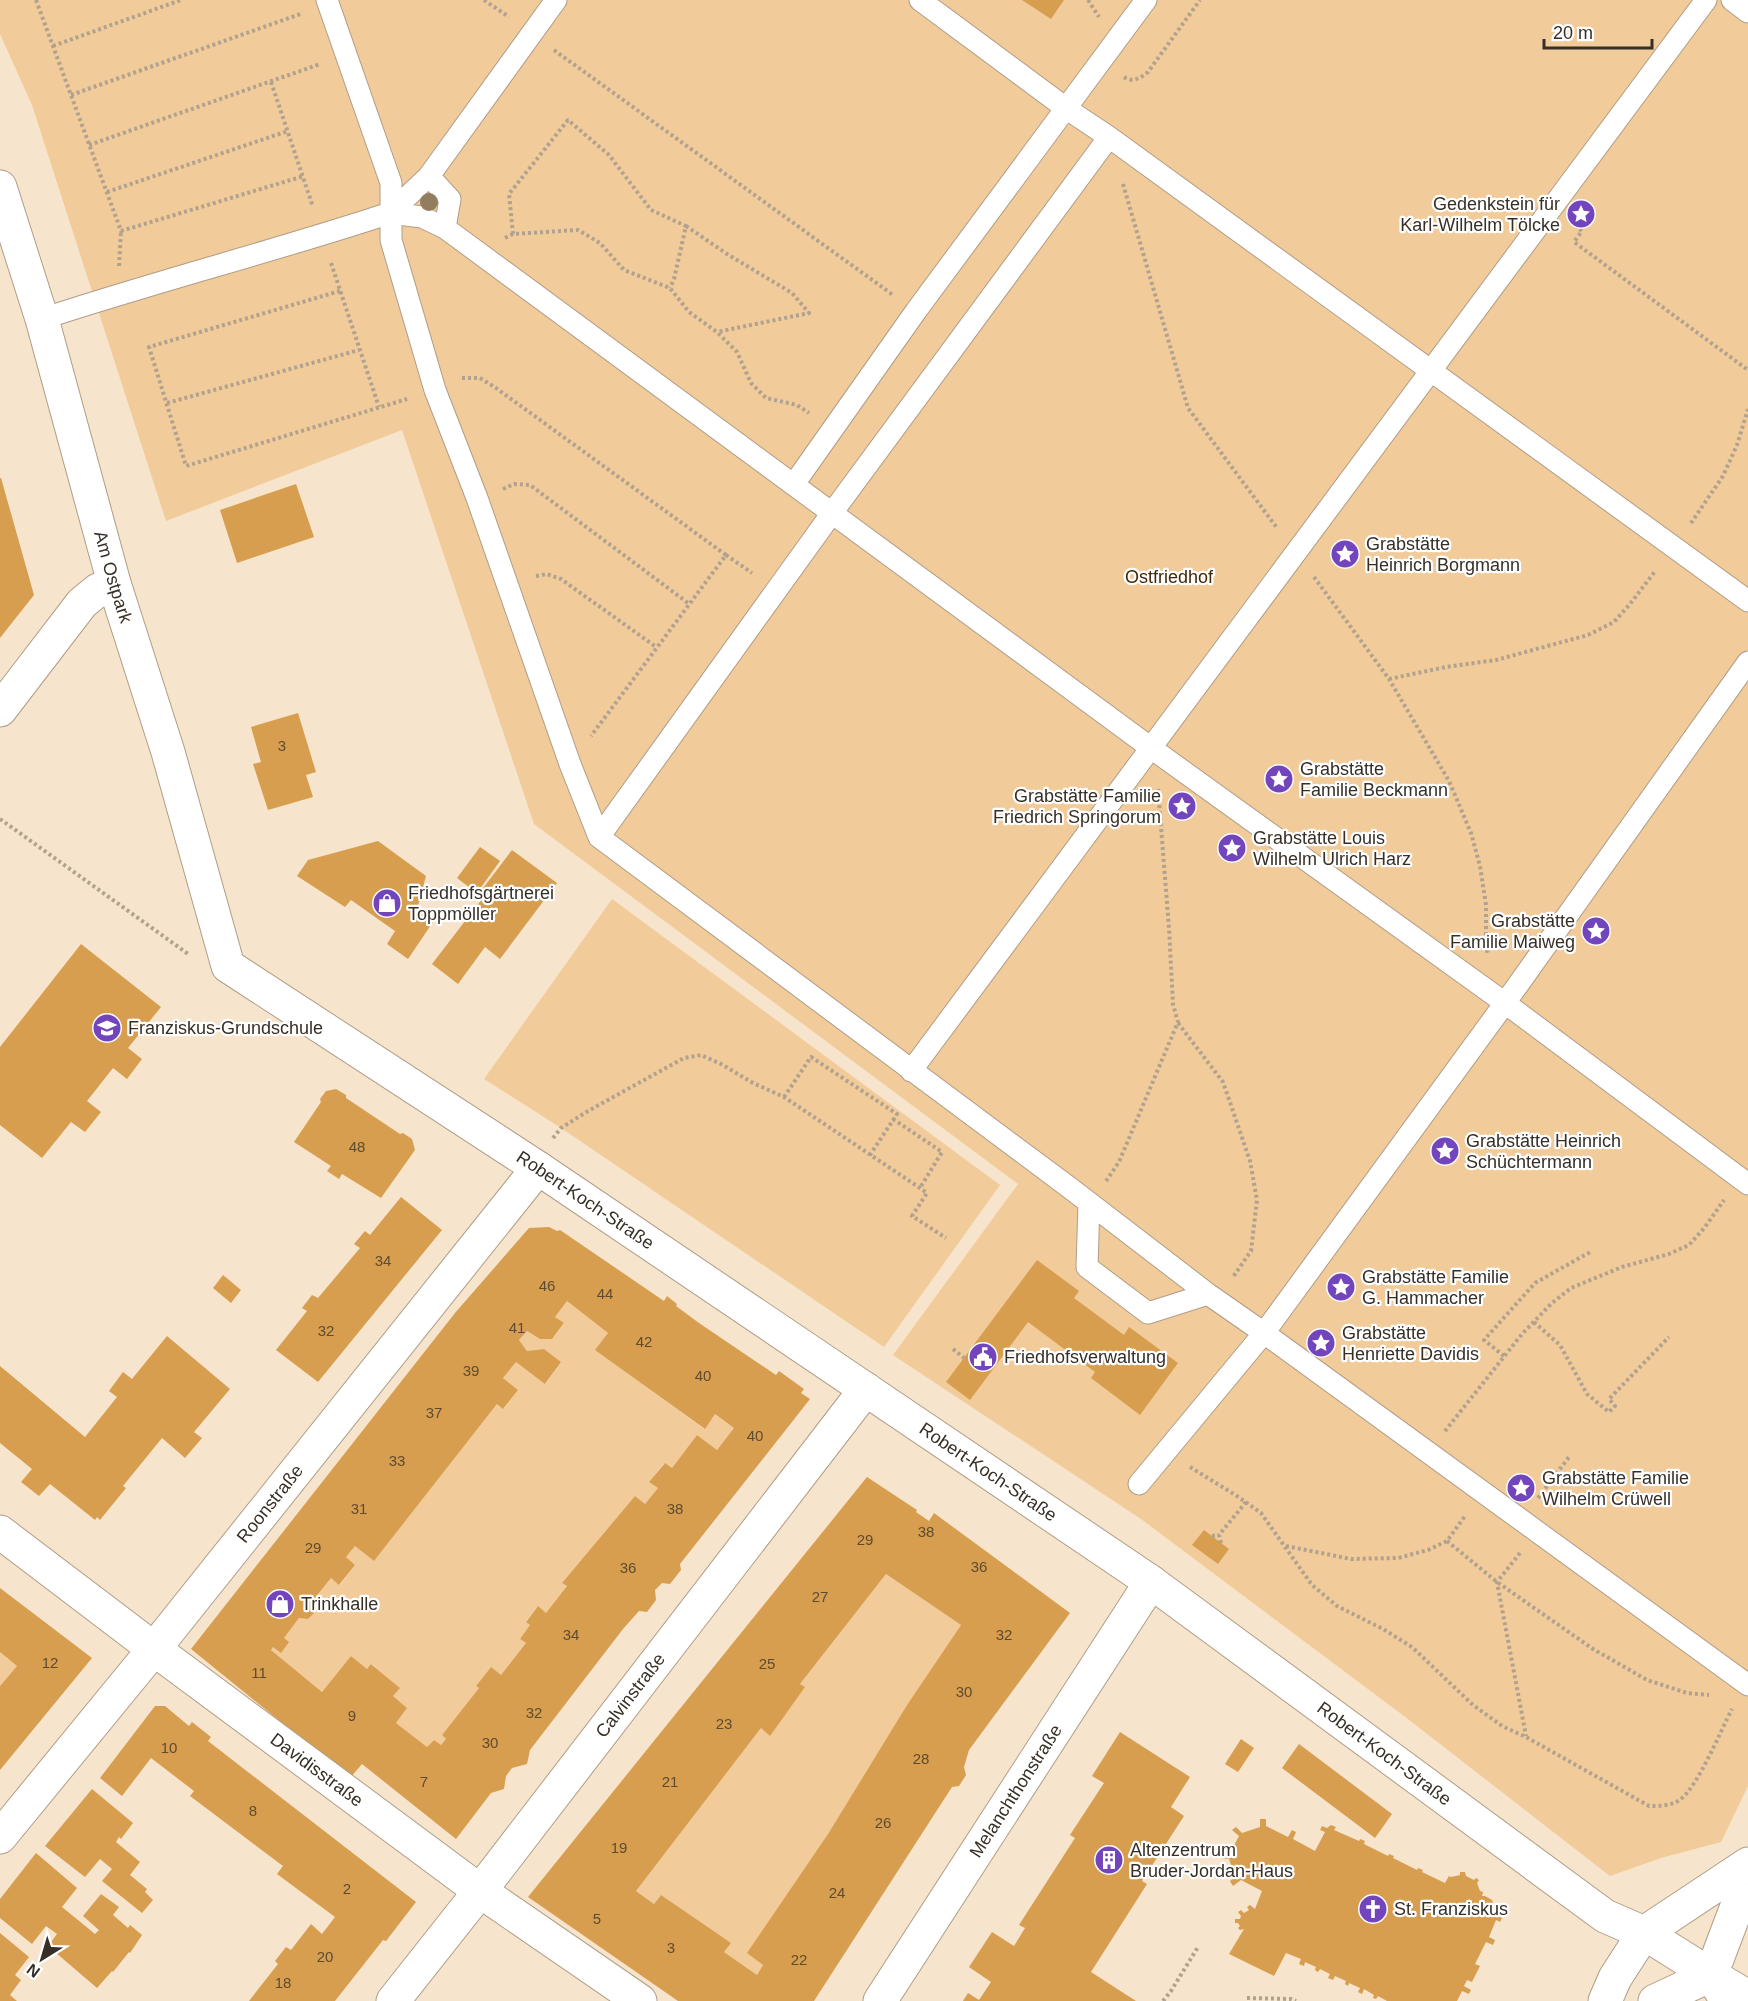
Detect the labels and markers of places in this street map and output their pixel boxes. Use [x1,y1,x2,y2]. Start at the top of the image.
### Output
place label: Gedenkstein für Karl-Wilhelm Tölcke [1400,194,1560,235]
place icon: Gedenkstein für Karl-Wilhelm Tölcke [1565,198,1597,230]
place label: Grabstätte Heinrich Borgmann [1366,534,1520,575]
place icon: Grabstätte Heinrich Borgmann [1329,538,1361,570]
place label: Grabstätte Familie Beckmann [1300,759,1448,800]
place icon: Grabstätte Familie Beckmann [1263,763,1295,795]
place label: Grabstätte Familie Friedrich Springorum [993,786,1161,827]
place icon: Grabstätte Familie Friedrich Springorum [1166,790,1198,822]
place label: Grabstätte Louis Wilhelm Ulrich Harz [1253,828,1411,869]
place icon: Grabstätte Louis Wilhelm Ulrich Harz [1216,832,1248,864]
place label: Friedhofsgärtnerei Toppmöller [408,883,554,924]
shop icon: Friedhofsgärtnerei Toppmöller [371,887,403,919]
place label: Grabstätte Familie Maiweg [1450,911,1575,952]
place icon: Grabstätte Familie Maiweg [1580,915,1612,947]
school or university icon: Franziskus-Grundschule [91,1012,123,1044]
place label: Franziskus-Grundschule [128,1018,323,1038]
place label: Grabstätte Heinrich Schüchtermann [1466,1131,1621,1172]
place icon: Grabstätte Heinrich Schüchtermann [1429,1135,1461,1167]
place label: Grabstätte Familie G. Hammacher [1362,1267,1509,1308]
place icon: Grabstätte Familie G. Hammacher [1325,1271,1357,1303]
place label: Grabstätte Henriette Davidis [1342,1323,1479,1364]
place icon: Grabstätte Henriette Davidis [1305,1327,1337,1359]
public building icon: Friedhofsverwaltung [967,1341,999,1373]
place label: Friedhofsverwaltung [1004,1347,1166,1367]
place label: Grabstätte Familie Wilhelm Crüwell [1542,1468,1689,1509]
place icon: Grabstätte Familie Wilhelm Crüwell [1505,1472,1537,1504]
shop icon: Trinkhalle [264,1588,296,1620]
place label: Trinkhalle [301,1594,378,1614]
place label: Altenzentrum Bruder-Jordan-Haus [1130,1840,1293,1881]
building icon: Altenzentrum Bruder-Jordan-Haus [1093,1844,1125,1876]
church icon: St. Franziskus [1357,1893,1389,1925]
place label: St. Franziskus [1394,1899,1508,1919]

